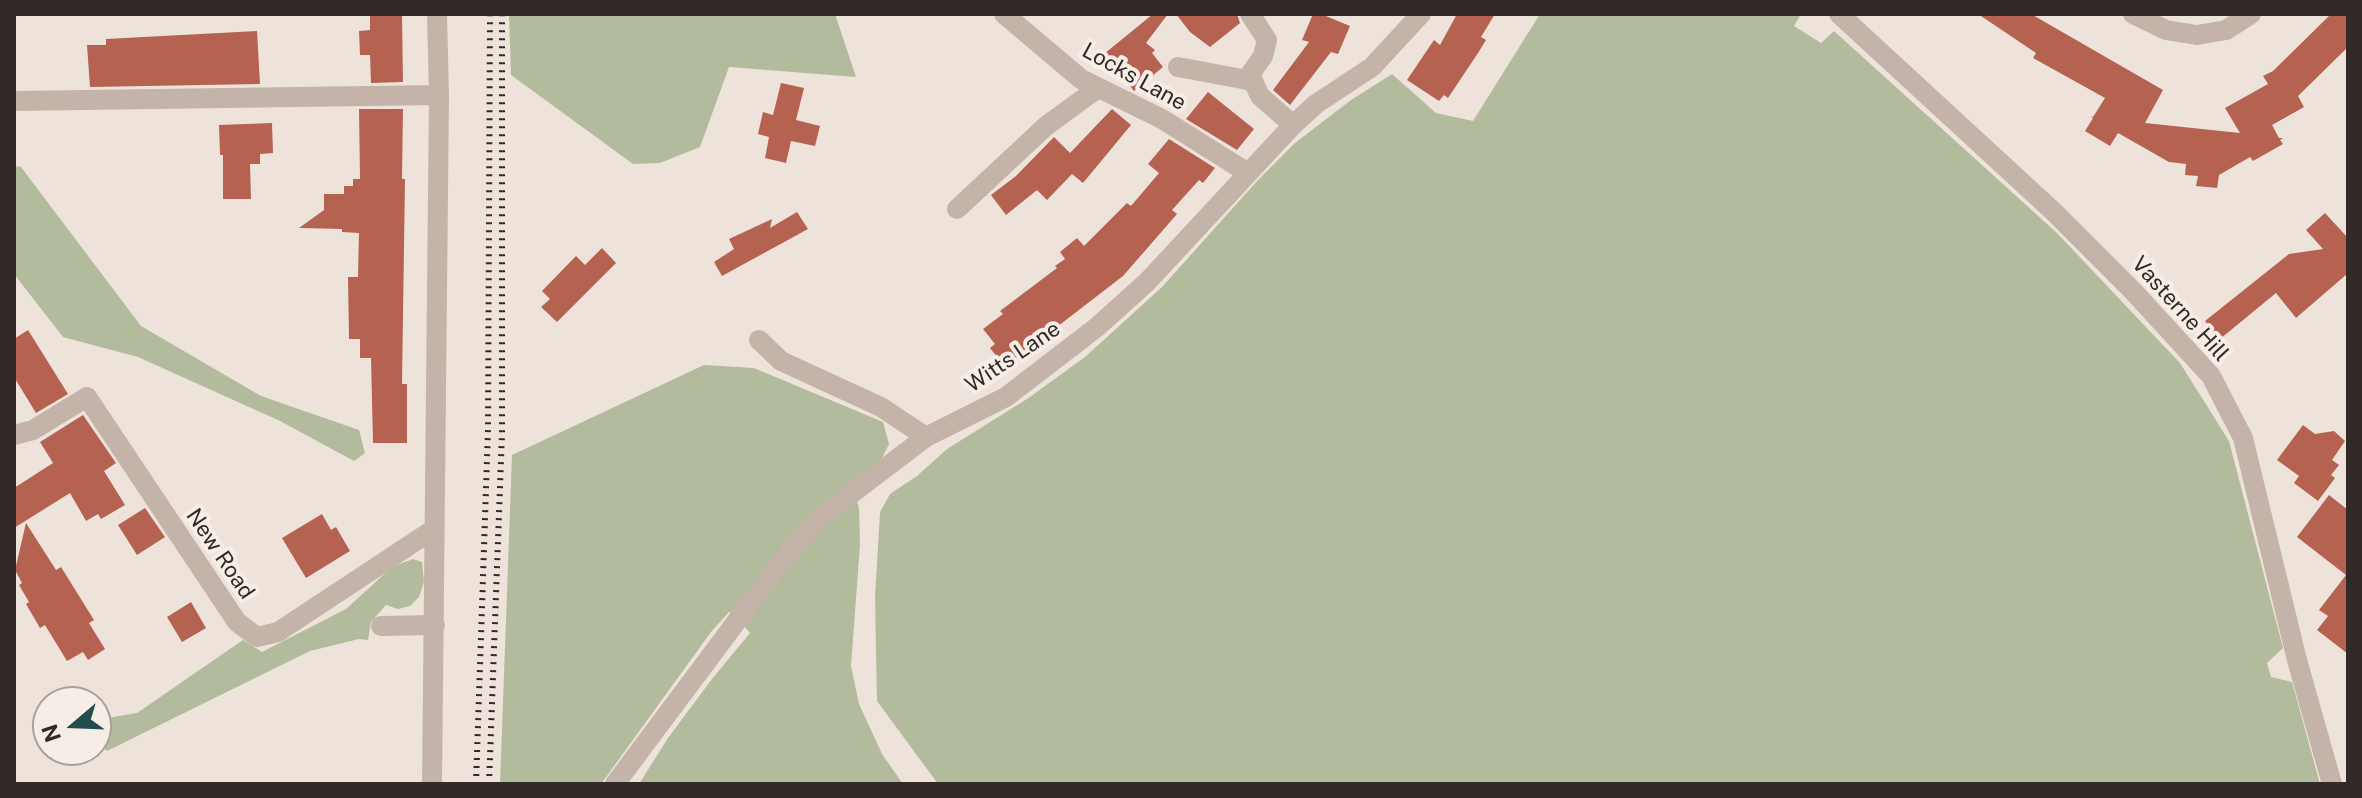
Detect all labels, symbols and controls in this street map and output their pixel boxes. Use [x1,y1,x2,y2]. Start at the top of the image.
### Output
street label: Locks Lane [1077,38,1191,116]
street label: Vasterne Hill [2126,251,2234,367]
street label: Witts Lane [961,316,1065,398]
street label: New Road [180,504,260,604]
north arrow [32,686,112,766]
text: N [36,721,66,746]

